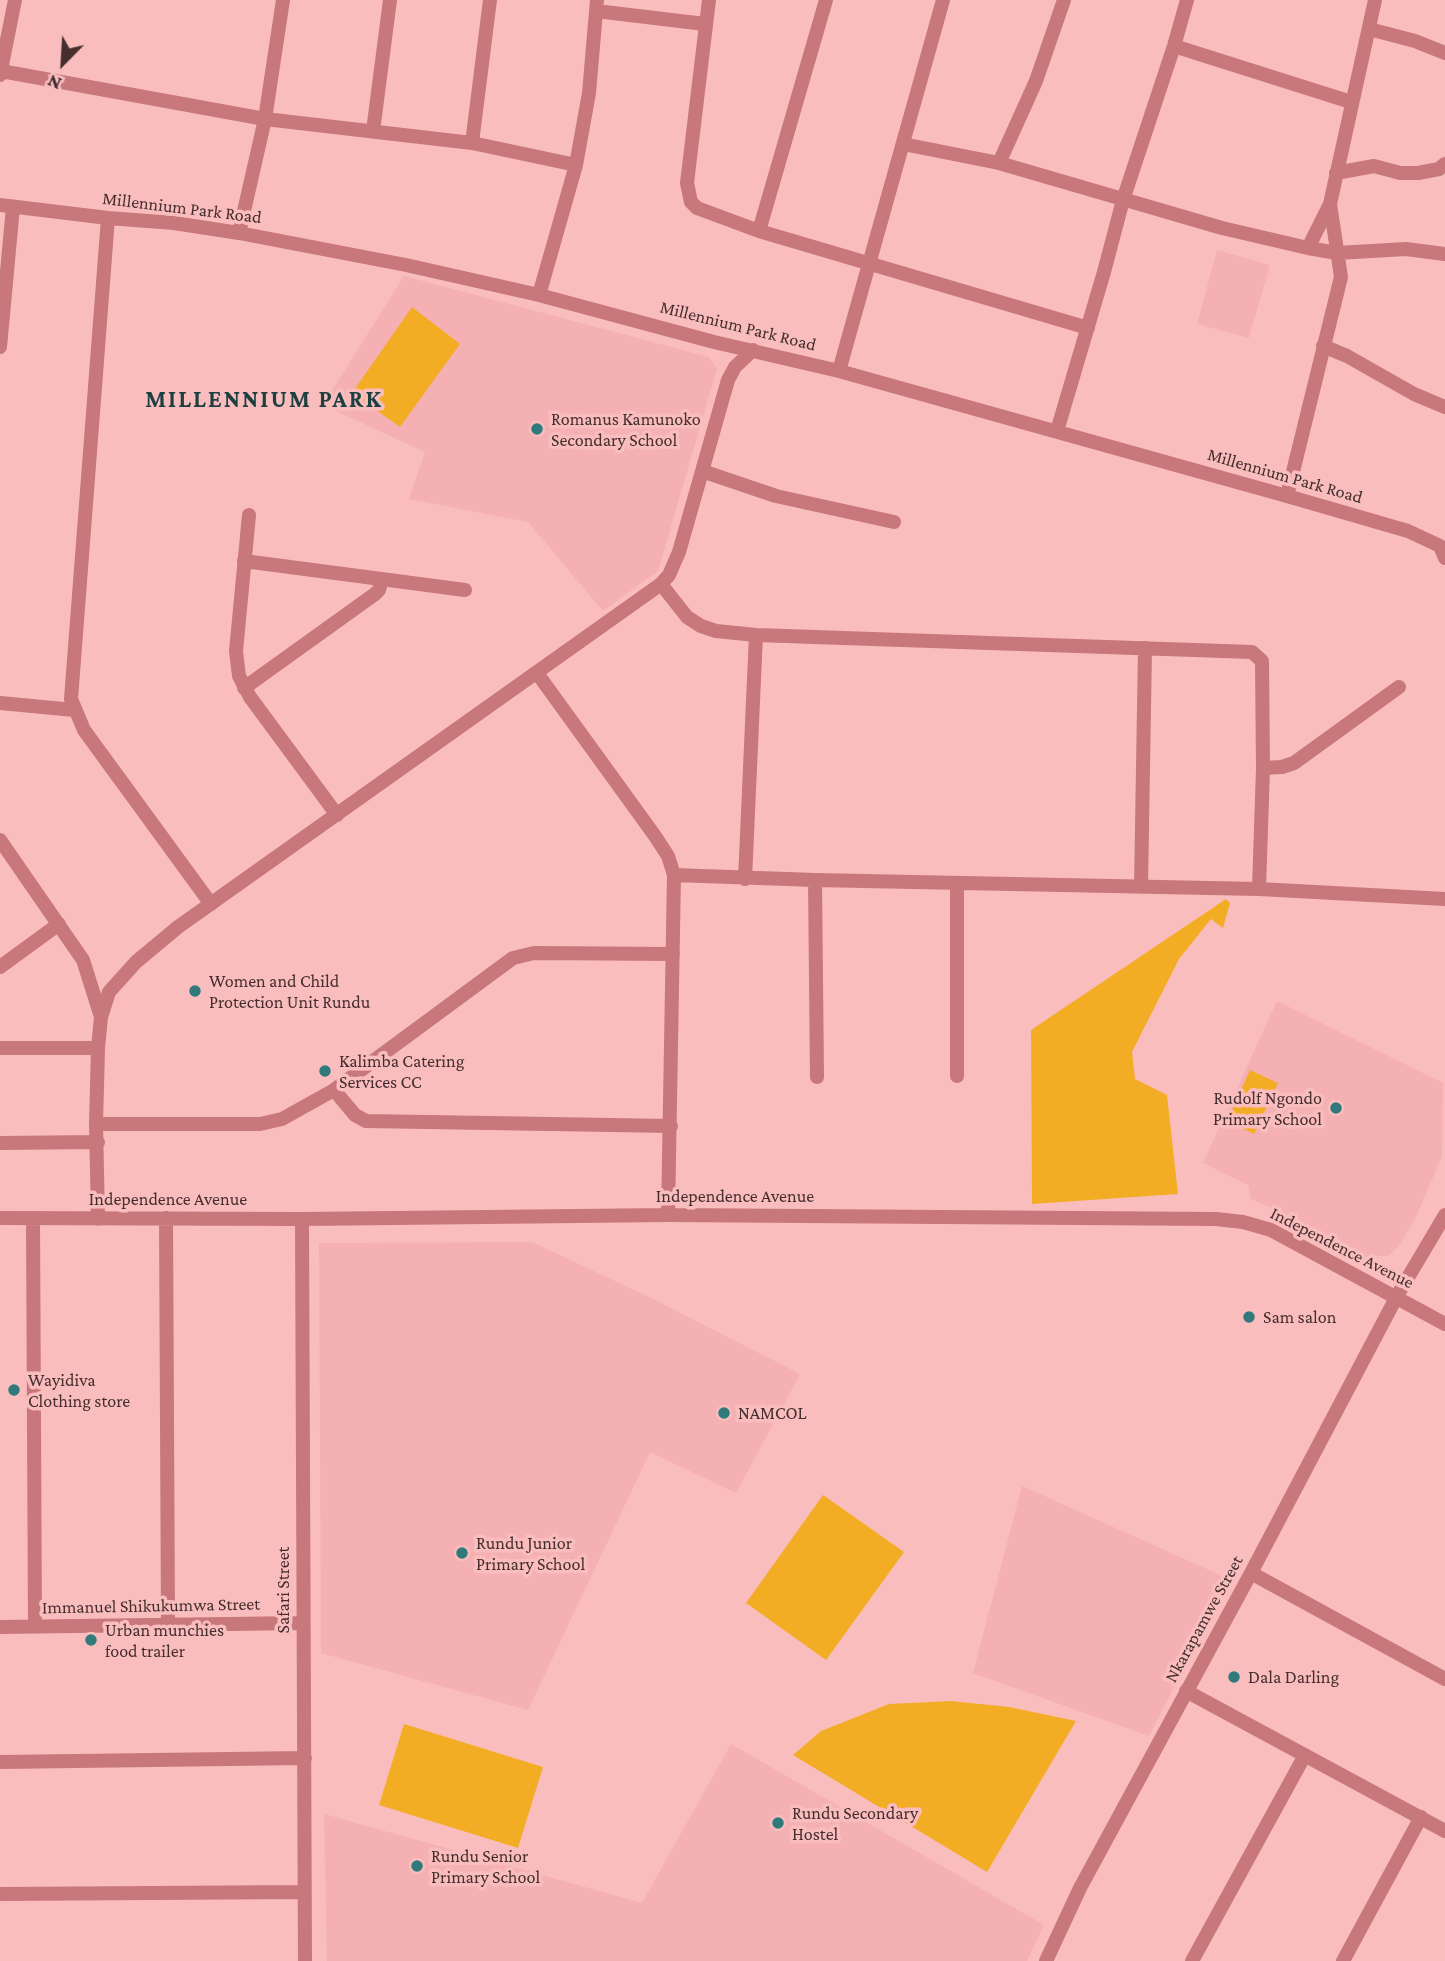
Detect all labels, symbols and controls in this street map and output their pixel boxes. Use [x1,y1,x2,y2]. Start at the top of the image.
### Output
north arrow [28,28,98,98]
text: N [44,70,64,95]
street label: Millennium Park Road [101,188,263,228]
street label: Millennium Park Road [658,296,818,356]
district label: MILLENNIUM PARK [147,386,381,414]
place label: Romanus Kamunoko Secondary School [551,408,701,450]
marker: Romanus Kamunoko Secondary School [529,421,545,437]
street label: Millennium Park Road [1205,444,1365,508]
place label: Women and Child Protection Unit Rundu [209,970,370,1012]
marker: Women and Child Protection Unit Rundu [187,983,203,999]
place label: Kalimba Catering Services CC [339,1050,464,1092]
marker: Kalimba Catering Services CC [317,1063,333,1079]
place label: Rudolf Ngondo Primary School [1213,1087,1322,1130]
marker: Rudolf Ngondo Primary School [1328,1100,1344,1116]
street label: Independence Avenue [656,1185,814,1207]
street label: Independence Avenue [89,1188,247,1210]
street label: Independence Avenue [1267,1202,1417,1294]
place label: Sam salon [1263,1306,1336,1328]
marker: Sam salon [1241,1309,1257,1325]
place label: Wayidiva Clothing store [28,1369,130,1412]
marker: Wayidiva Clothing store [6,1382,22,1398]
place label: NAMCOL [738,1402,807,1424]
marker: NAMCOL [716,1405,732,1421]
place label: Rundu Junior Primary School [476,1532,585,1574]
marker: Rundu Junior Primary School [454,1545,470,1561]
street label: Safari Street [272,1546,294,1634]
street label: Nkarapamwe Street [1160,1552,1248,1686]
street label: Immanuel Shikukumwa Street [42,1593,260,1619]
place label: Urban munchies food trailer [105,1619,224,1662]
marker: Urban munchies food trailer [83,1632,99,1648]
place label: Dala Darling [1248,1666,1339,1688]
marker: Dala Darling [1226,1669,1242,1685]
place label: Rundu Secondary Hostel [792,1802,918,1844]
marker: Rundu Secondary Hostel [770,1815,786,1831]
place label: Rundu Senior Primary School [431,1845,540,1888]
marker: Rundu Senior Primary School [409,1858,425,1874]

